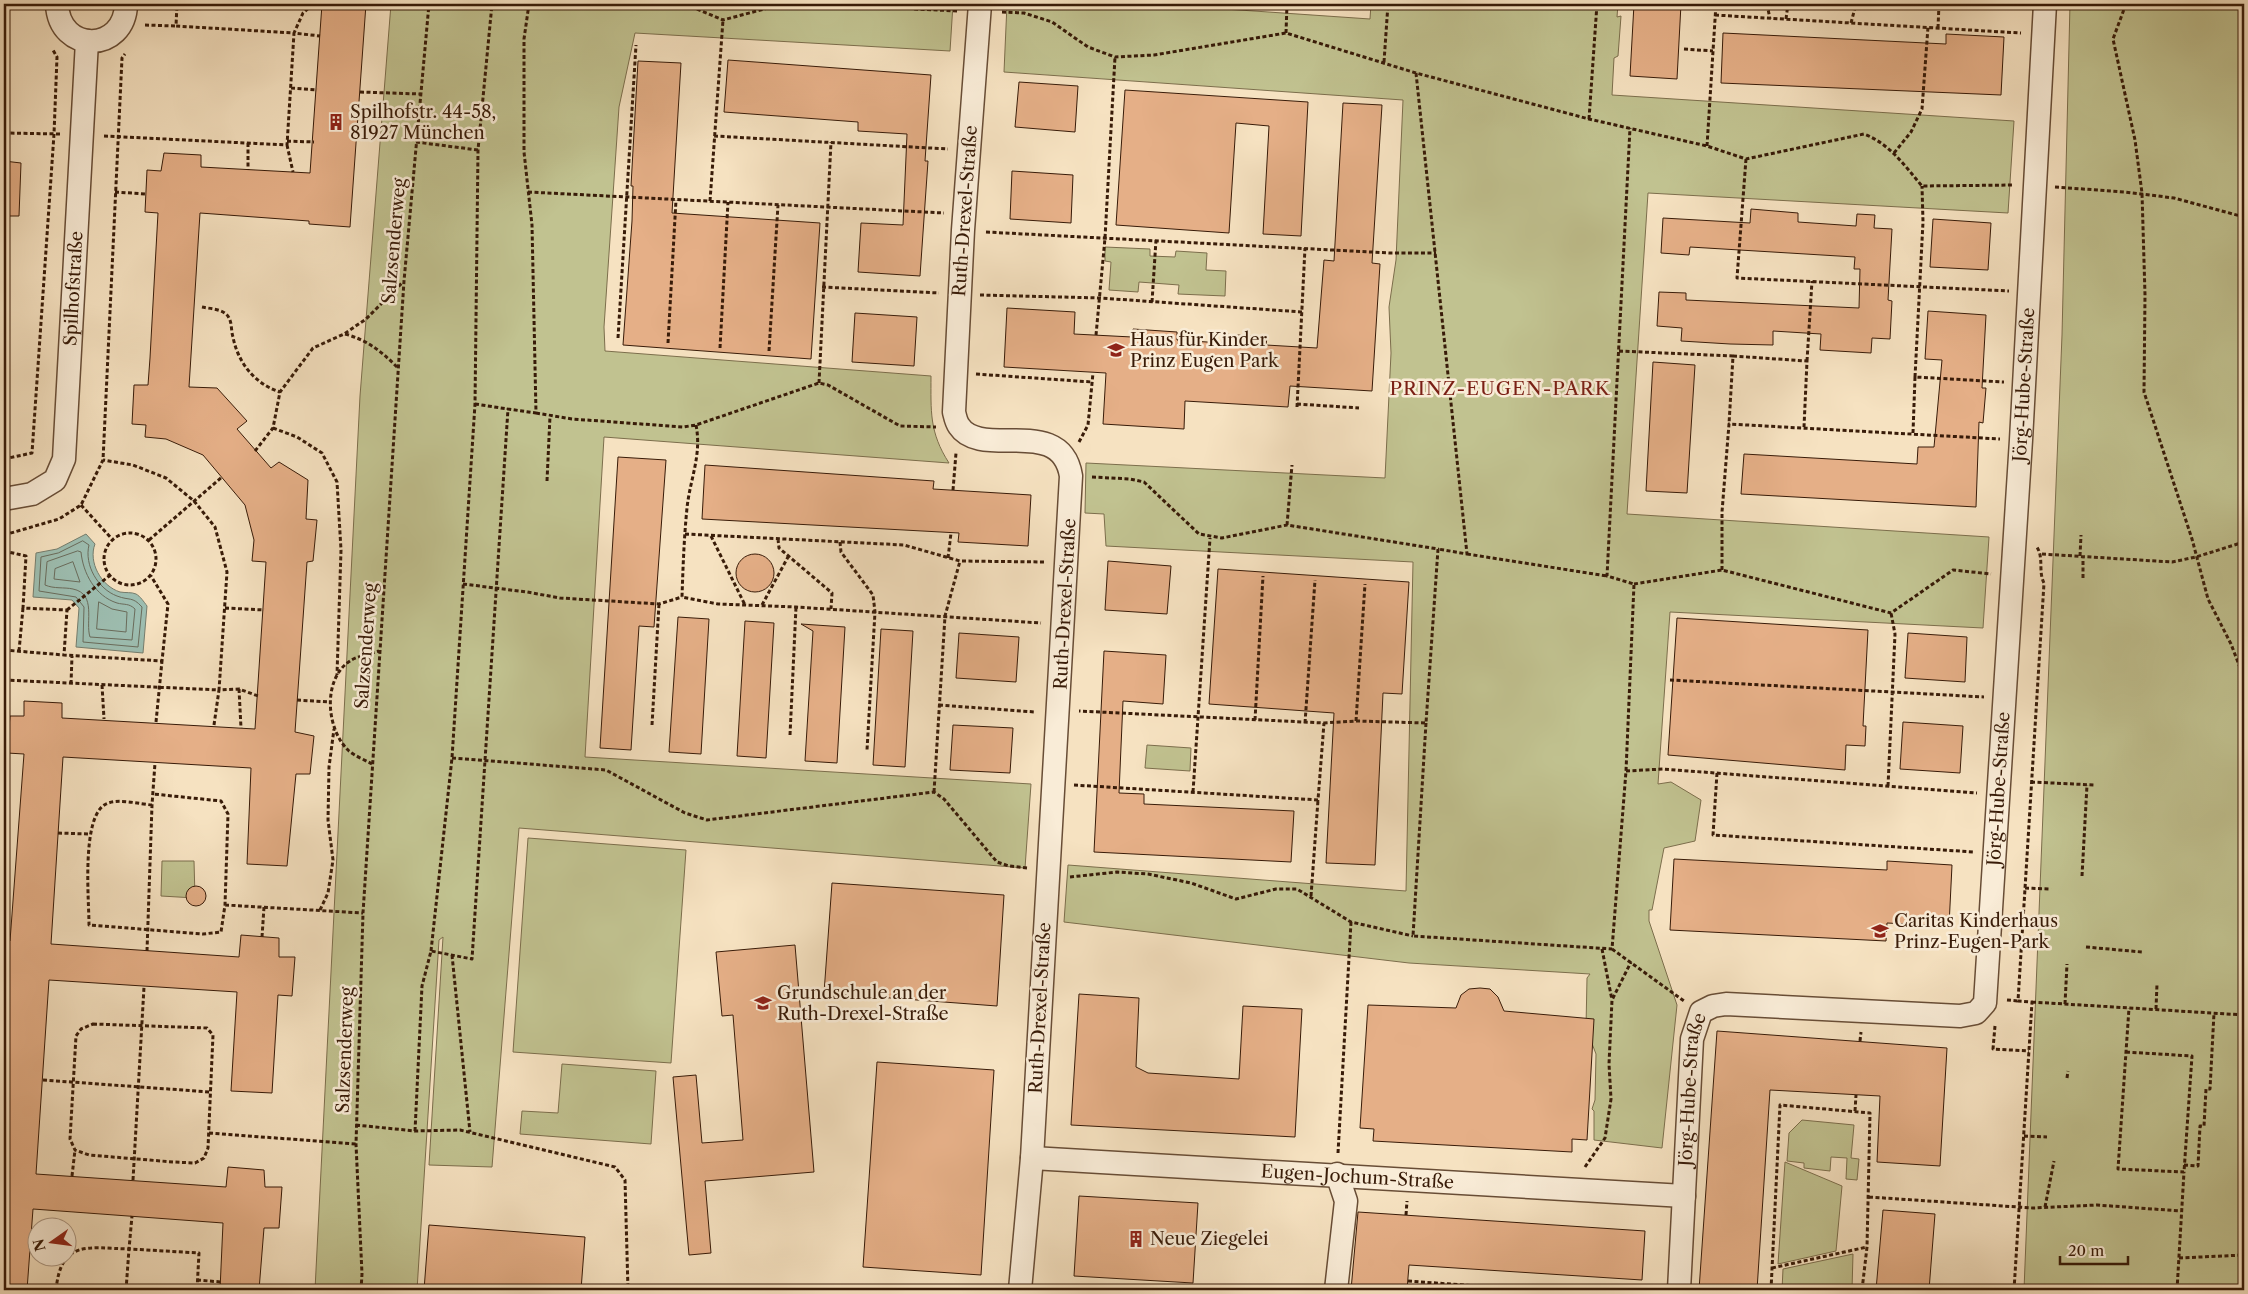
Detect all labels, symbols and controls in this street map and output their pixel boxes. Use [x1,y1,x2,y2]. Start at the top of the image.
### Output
place label: Spilhofstr. 44-58, 81927 München [350,101,496,144]
building icon: Spilhofstr. 44-58, 81927 München [326,112,346,132]
street label: Ruth-Drexel-Straße [948,125,982,297]
street label: Salzsenderweg [378,176,411,305]
street label: Spilhofstraße [59,230,88,347]
street label: Jörg-Hube-Straße [2008,307,2039,465]
place label: Haus für Kinder Prinz Eugen Park [1130,329,1280,372]
school or university icon: Haus für Kinder Prinz Eugen Park [1106,340,1126,360]
district label: PRINZ-EUGEN-PARK [1389,377,1611,400]
street label: Ruth-Drexel-Straße [1050,518,1080,690]
street label: Salzsenderweg [351,582,381,710]
street label: Jörg-Hube-Straße [1983,711,2015,870]
place label: Caritas Kinderhaus Prinz-Eugen-Park [1894,910,2058,953]
school or university icon: Caritas Kinderhaus Prinz-Eugen-Park [1870,921,1890,941]
street label: Ruth-Drexel-Straße [1025,922,1055,1094]
place label: Grundschule an der Ruth-Drexel-Straße [777,982,949,1025]
street label: Salzsenderweg [332,986,358,1114]
school or university icon: Grundschule an der Ruth-Drexel-Straße [753,993,773,1013]
street label: Jörg-Hube-Straße [1674,1010,1711,1170]
street label: Eugen-Jochum-Straße [1260,1160,1455,1194]
north arrow [28,1216,78,1266]
place label: Neue Ziegelei [1150,1228,1269,1250]
building icon: Neue Ziegelei [1126,1229,1146,1249]
scale bar [2060,1234,2128,1266]
text: N [29,1237,50,1253]
text: 20 m [2068,1241,2104,1260]

